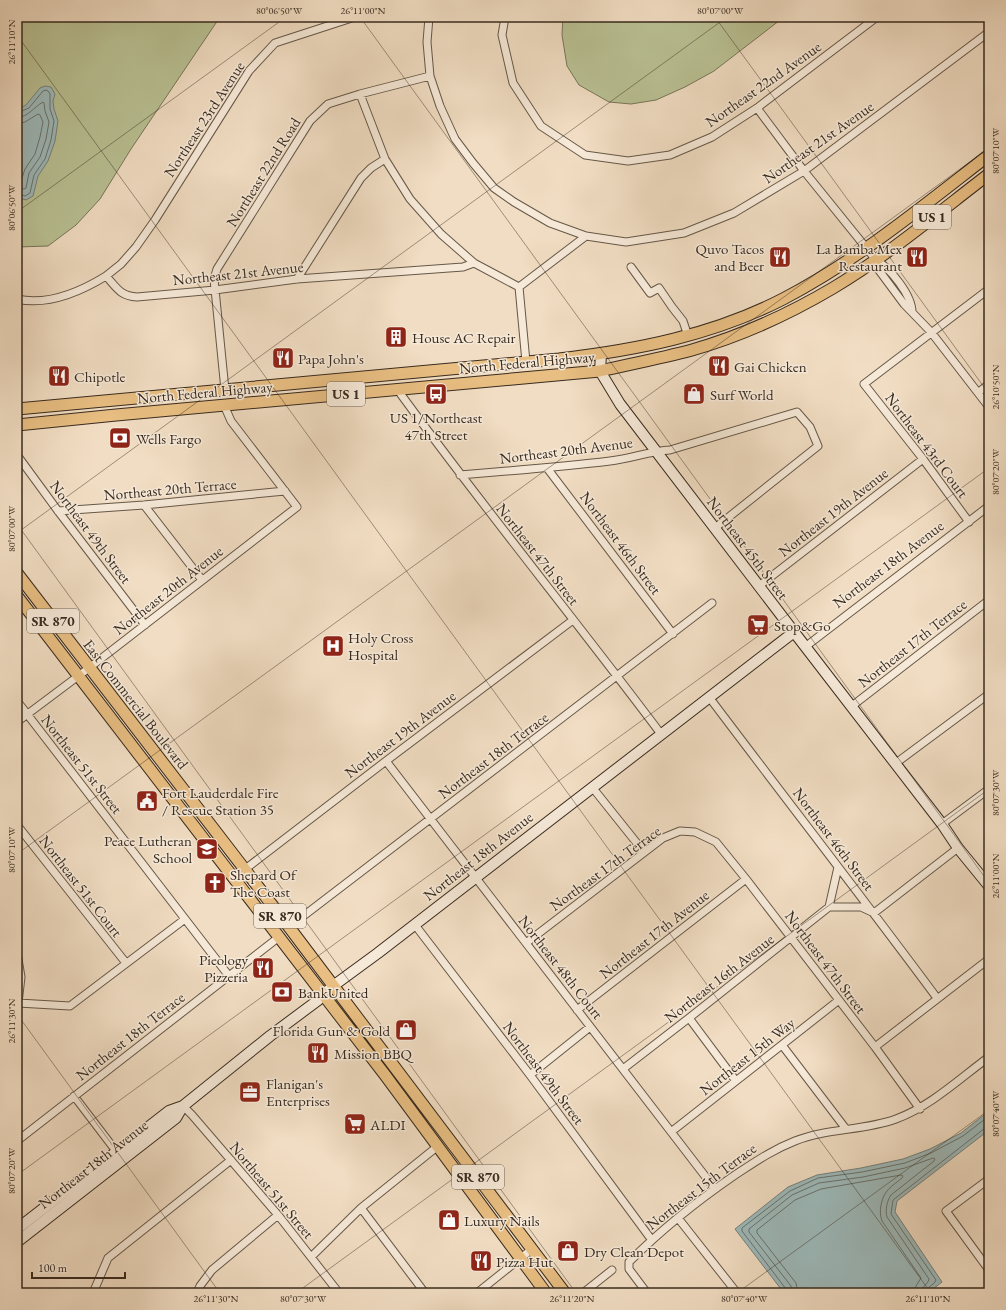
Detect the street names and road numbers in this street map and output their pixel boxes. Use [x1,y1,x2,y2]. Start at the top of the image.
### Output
street label: Northeast 22nd Avenue [701,37,825,131]
street label: Northeast 23rd Avenue [159,57,249,180]
street label: Northeast 21st Avenue [759,97,877,187]
street label: Northeast 22nd Road [222,113,305,230]
road number: US 1 [913,205,951,229]
street label: Northeast 21st Avenue [172,257,304,289]
street label: North Federal Highway [458,347,596,377]
street label: North Federal Highway [136,377,274,407]
road number: US 1 [327,382,365,406]
street label: Northeast 43rd Court [881,389,973,502]
street label: Northeast 20th Avenue [498,432,634,468]
street label: Northeast 19th Avenue [774,463,892,561]
street label: Northeast 20th Terrace [103,474,237,504]
street label: Northeast 49th Street [46,477,136,587]
street label: Northeast 46th Street [576,488,666,598]
street label: Northeast 45th Street [703,493,793,603]
street label: Northeast 47th Street [492,499,584,609]
street label: Northeast 18th Avenue [829,516,947,612]
street label: Northeast 20th Avenue [109,541,227,639]
street label: Northeast 17th Terrace [854,594,970,691]
road number: SR 870 [27,609,79,633]
street label: East Commercial Boulevard [79,635,193,773]
street label: Northeast 19th Avenue [341,686,459,782]
street label: Northeast 18th Terrace [434,707,552,803]
street label: Northeast 51st Street [37,710,127,818]
street label: Northeast 46th Street [789,784,879,894]
street label: Northeast 18th Avenue [419,807,537,905]
street label: Northeast 17th Terrace [546,821,664,915]
street label: Northeast 51st Court [35,831,127,941]
street label: Northeast 17th Avenue [595,885,713,983]
road number: SR 870 [254,904,306,928]
street label: Northeast 47th Street [781,907,871,1017]
street label: Northeast 48th Court [515,911,608,1023]
street label: Northeast 16th Avenue [660,929,778,1027]
street label: Northeast 18th Terrace [72,987,188,1084]
street label: Northeast 15th Way [696,1013,799,1099]
street label: Northeast 49th Street [499,1018,589,1128]
street label: Northeast 18th Avenue [34,1115,152,1213]
street label: Northeast 51st Street [226,1138,318,1243]
street label: Northeast 15th Terrace [642,1138,760,1234]
road number: SR 870 [452,1165,504,1189]

